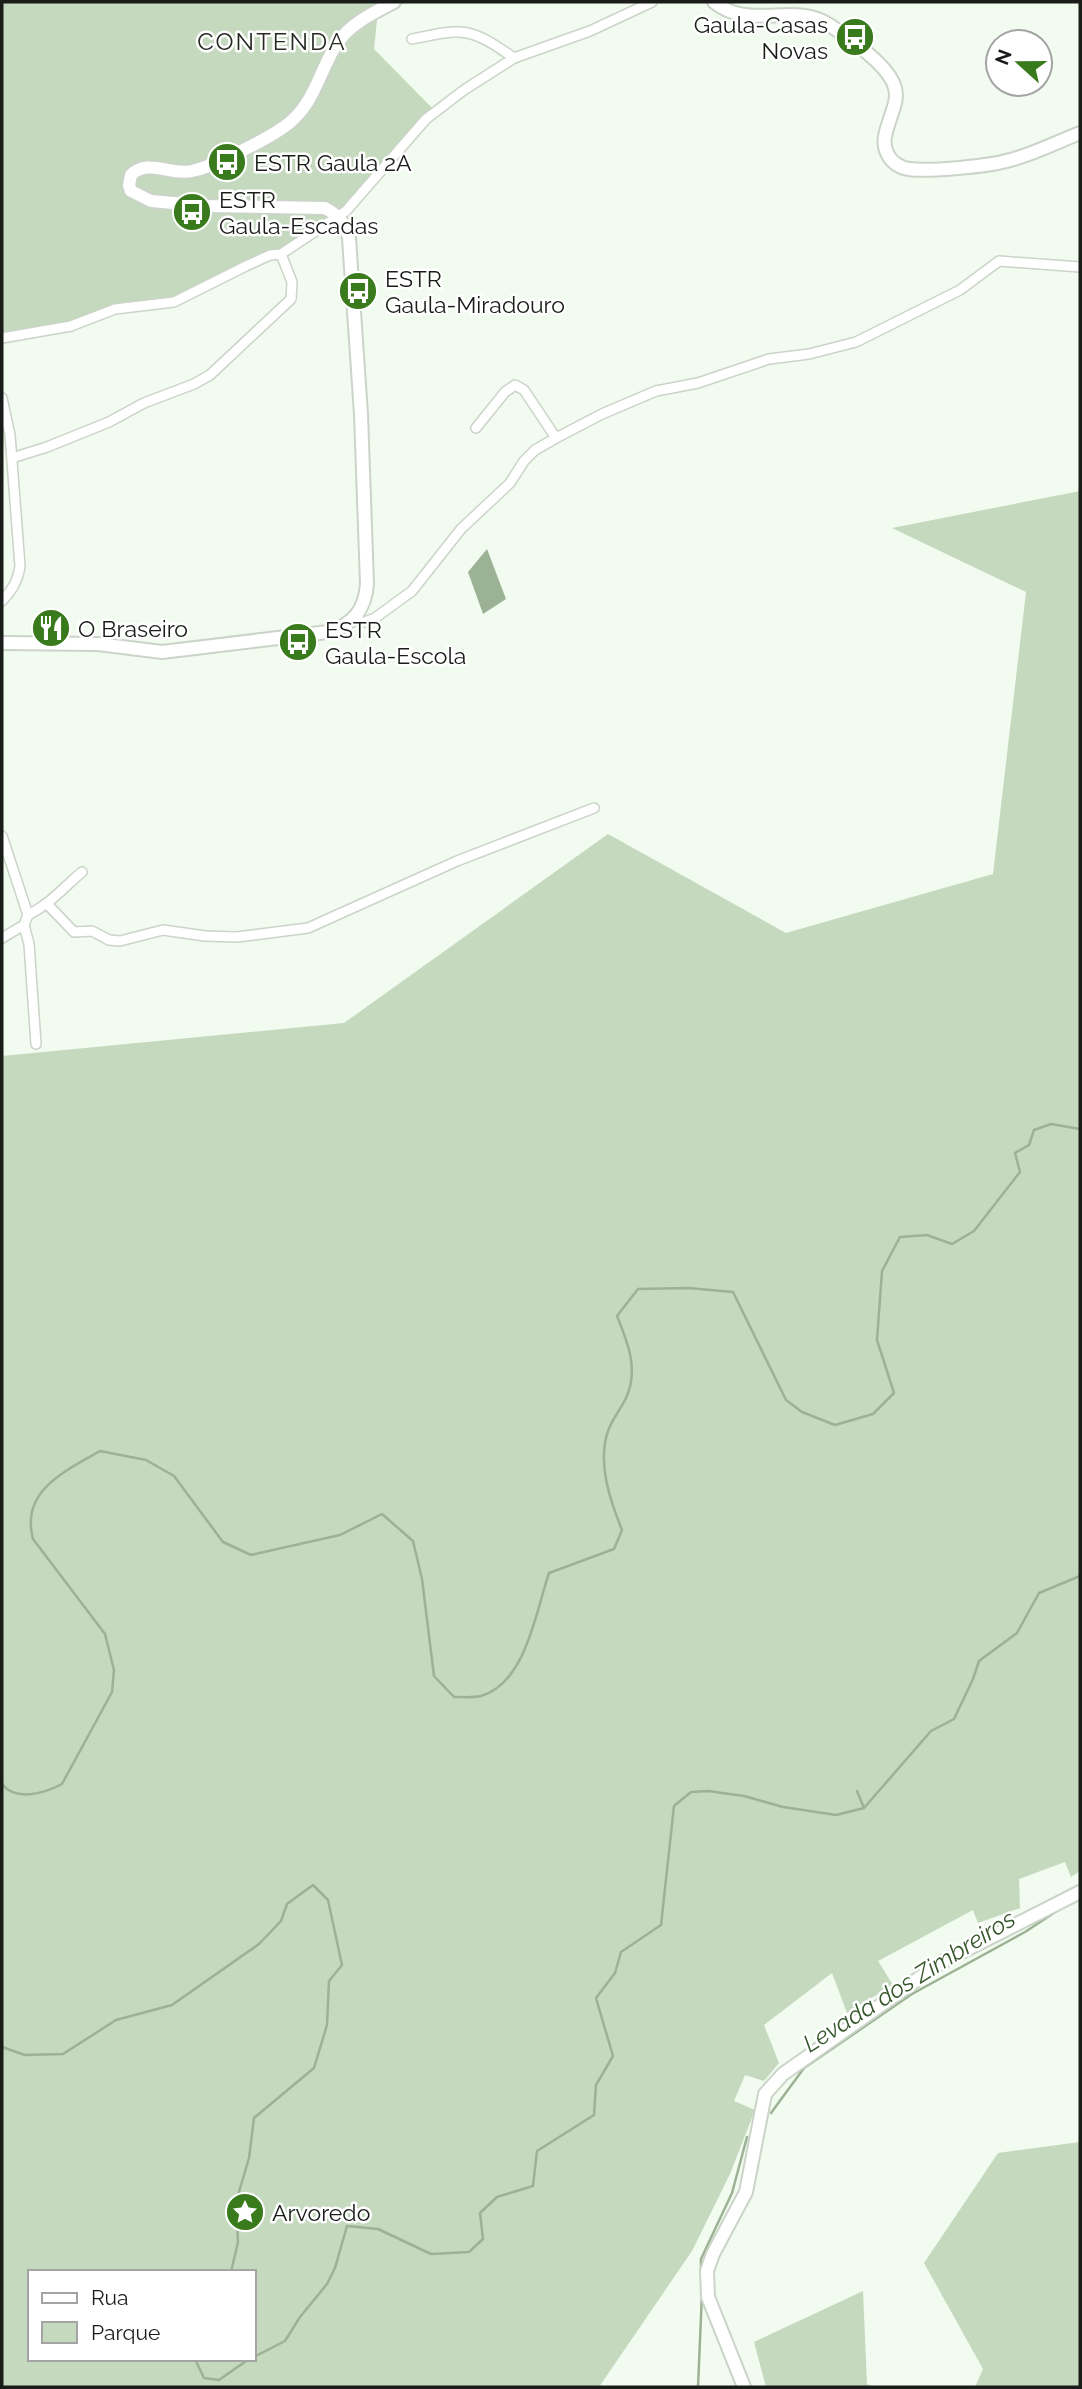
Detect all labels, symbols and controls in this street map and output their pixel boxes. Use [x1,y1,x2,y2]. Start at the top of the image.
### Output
place label: Gaula-Casas Novas [694,11,828,64]
bus stop icon: Gaula-Casas Novas [834,16,876,58]
district label: CONTENDA [197,27,347,56]
north arrow [984,28,1054,98]
text: N [990,46,1016,68]
bus stop icon: ESTR Gaula 2A [206,141,248,183]
place label: ESTR Gaula 2A [254,149,412,176]
place label: ESTR Gaula-Escadas [219,186,378,239]
bus stop icon: ESTR Gaula-Escadas [171,191,213,233]
place label: ESTR Gaula-Miradouro [385,265,565,318]
bus stop icon: ESTR Gaula-Miradouro [337,270,379,312]
restaurant icon: O Braseiro [30,607,72,649]
place label: O Braseiro [78,615,188,642]
place label: ESTR Gaula-Escola [325,616,466,669]
bus stop icon: ESTR Gaula-Escola [277,621,319,663]
water label: Levada dos Zimbreiros [798,1904,1020,2058]
place icon: Arvoredo [224,2191,266,2233]
place label: Arvoredo [272,2199,370,2226]
legend [28,2270,256,2361]
text: Rua [91,2285,128,2310]
text: Parque [91,2320,160,2345]

